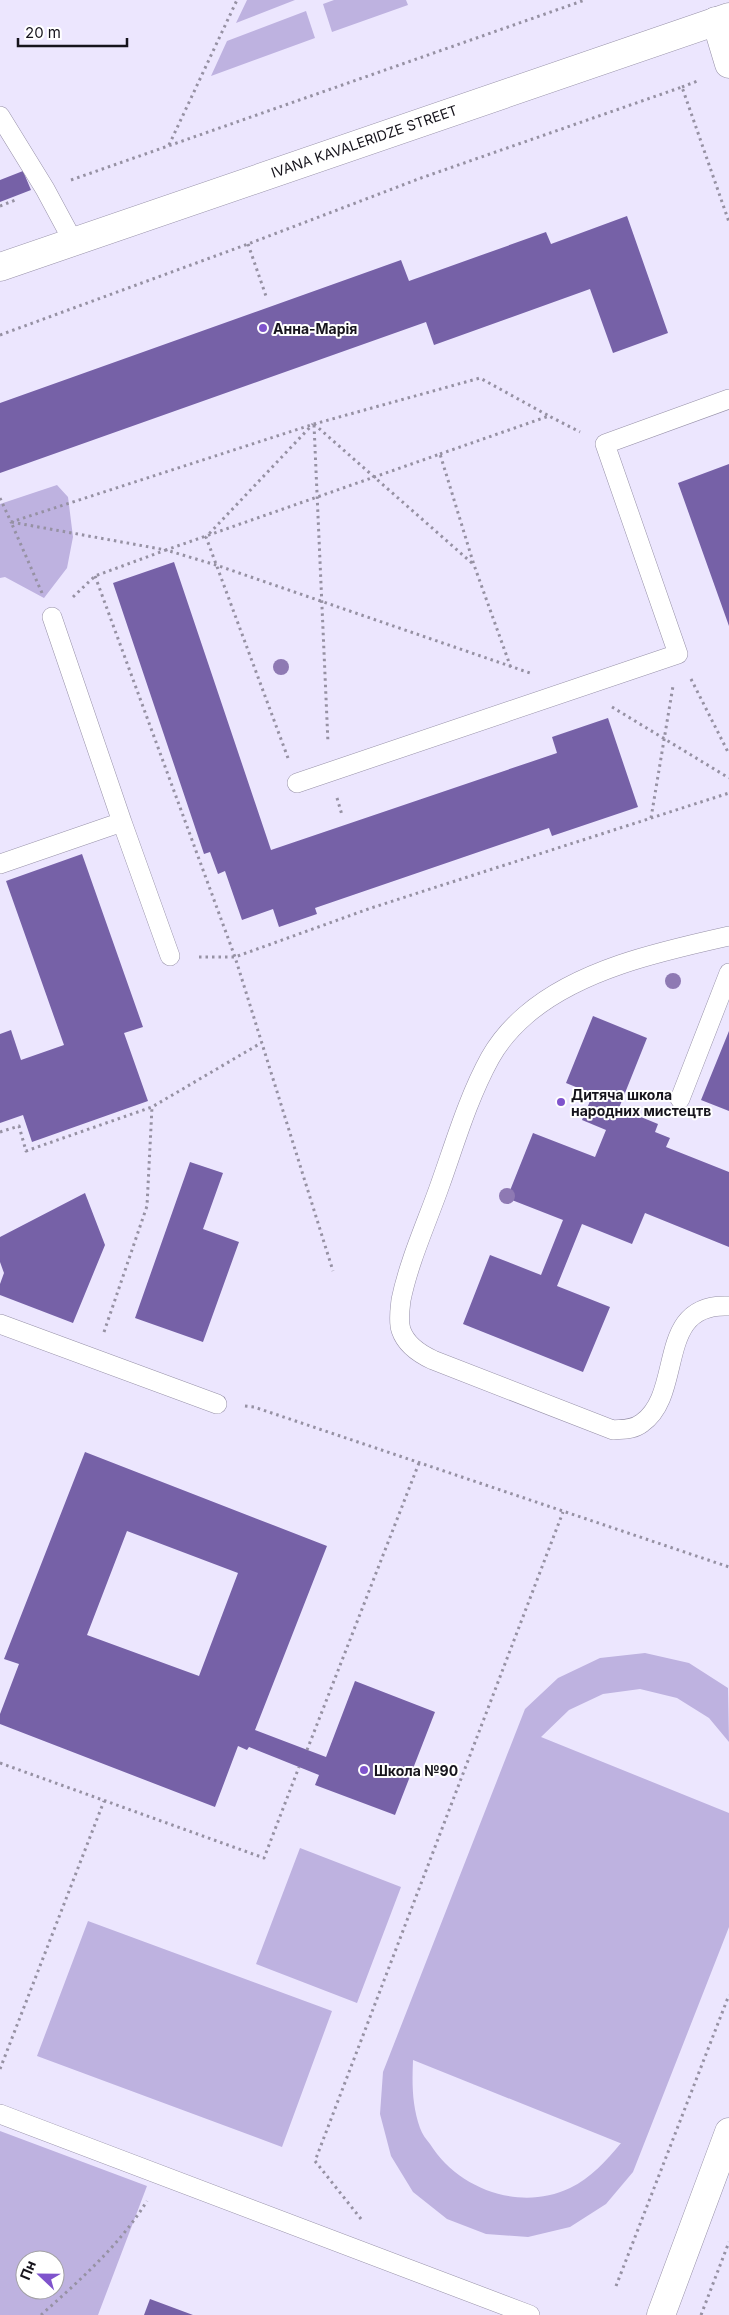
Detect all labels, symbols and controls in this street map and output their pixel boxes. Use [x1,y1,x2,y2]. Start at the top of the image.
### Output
scale bar [18,15,126,47]
text: 20 m [25,23,61,42]
street label: IVANA KAVALERIDZE STREET [269,101,459,181]
place label: Анна-Марія [273,320,357,337]
marker: Анна-Марія [257,322,269,334]
place label: Дитяча школа народних мистецтв [571,1086,711,1119]
marker: Дитяча школа народних мистецтв [555,1096,567,1108]
place label: Школа №90 [374,1762,458,1779]
marker: Школа №90 [358,1764,370,1776]
north arrow [15,2250,65,2300]
text: Пн [16,2258,39,2282]

